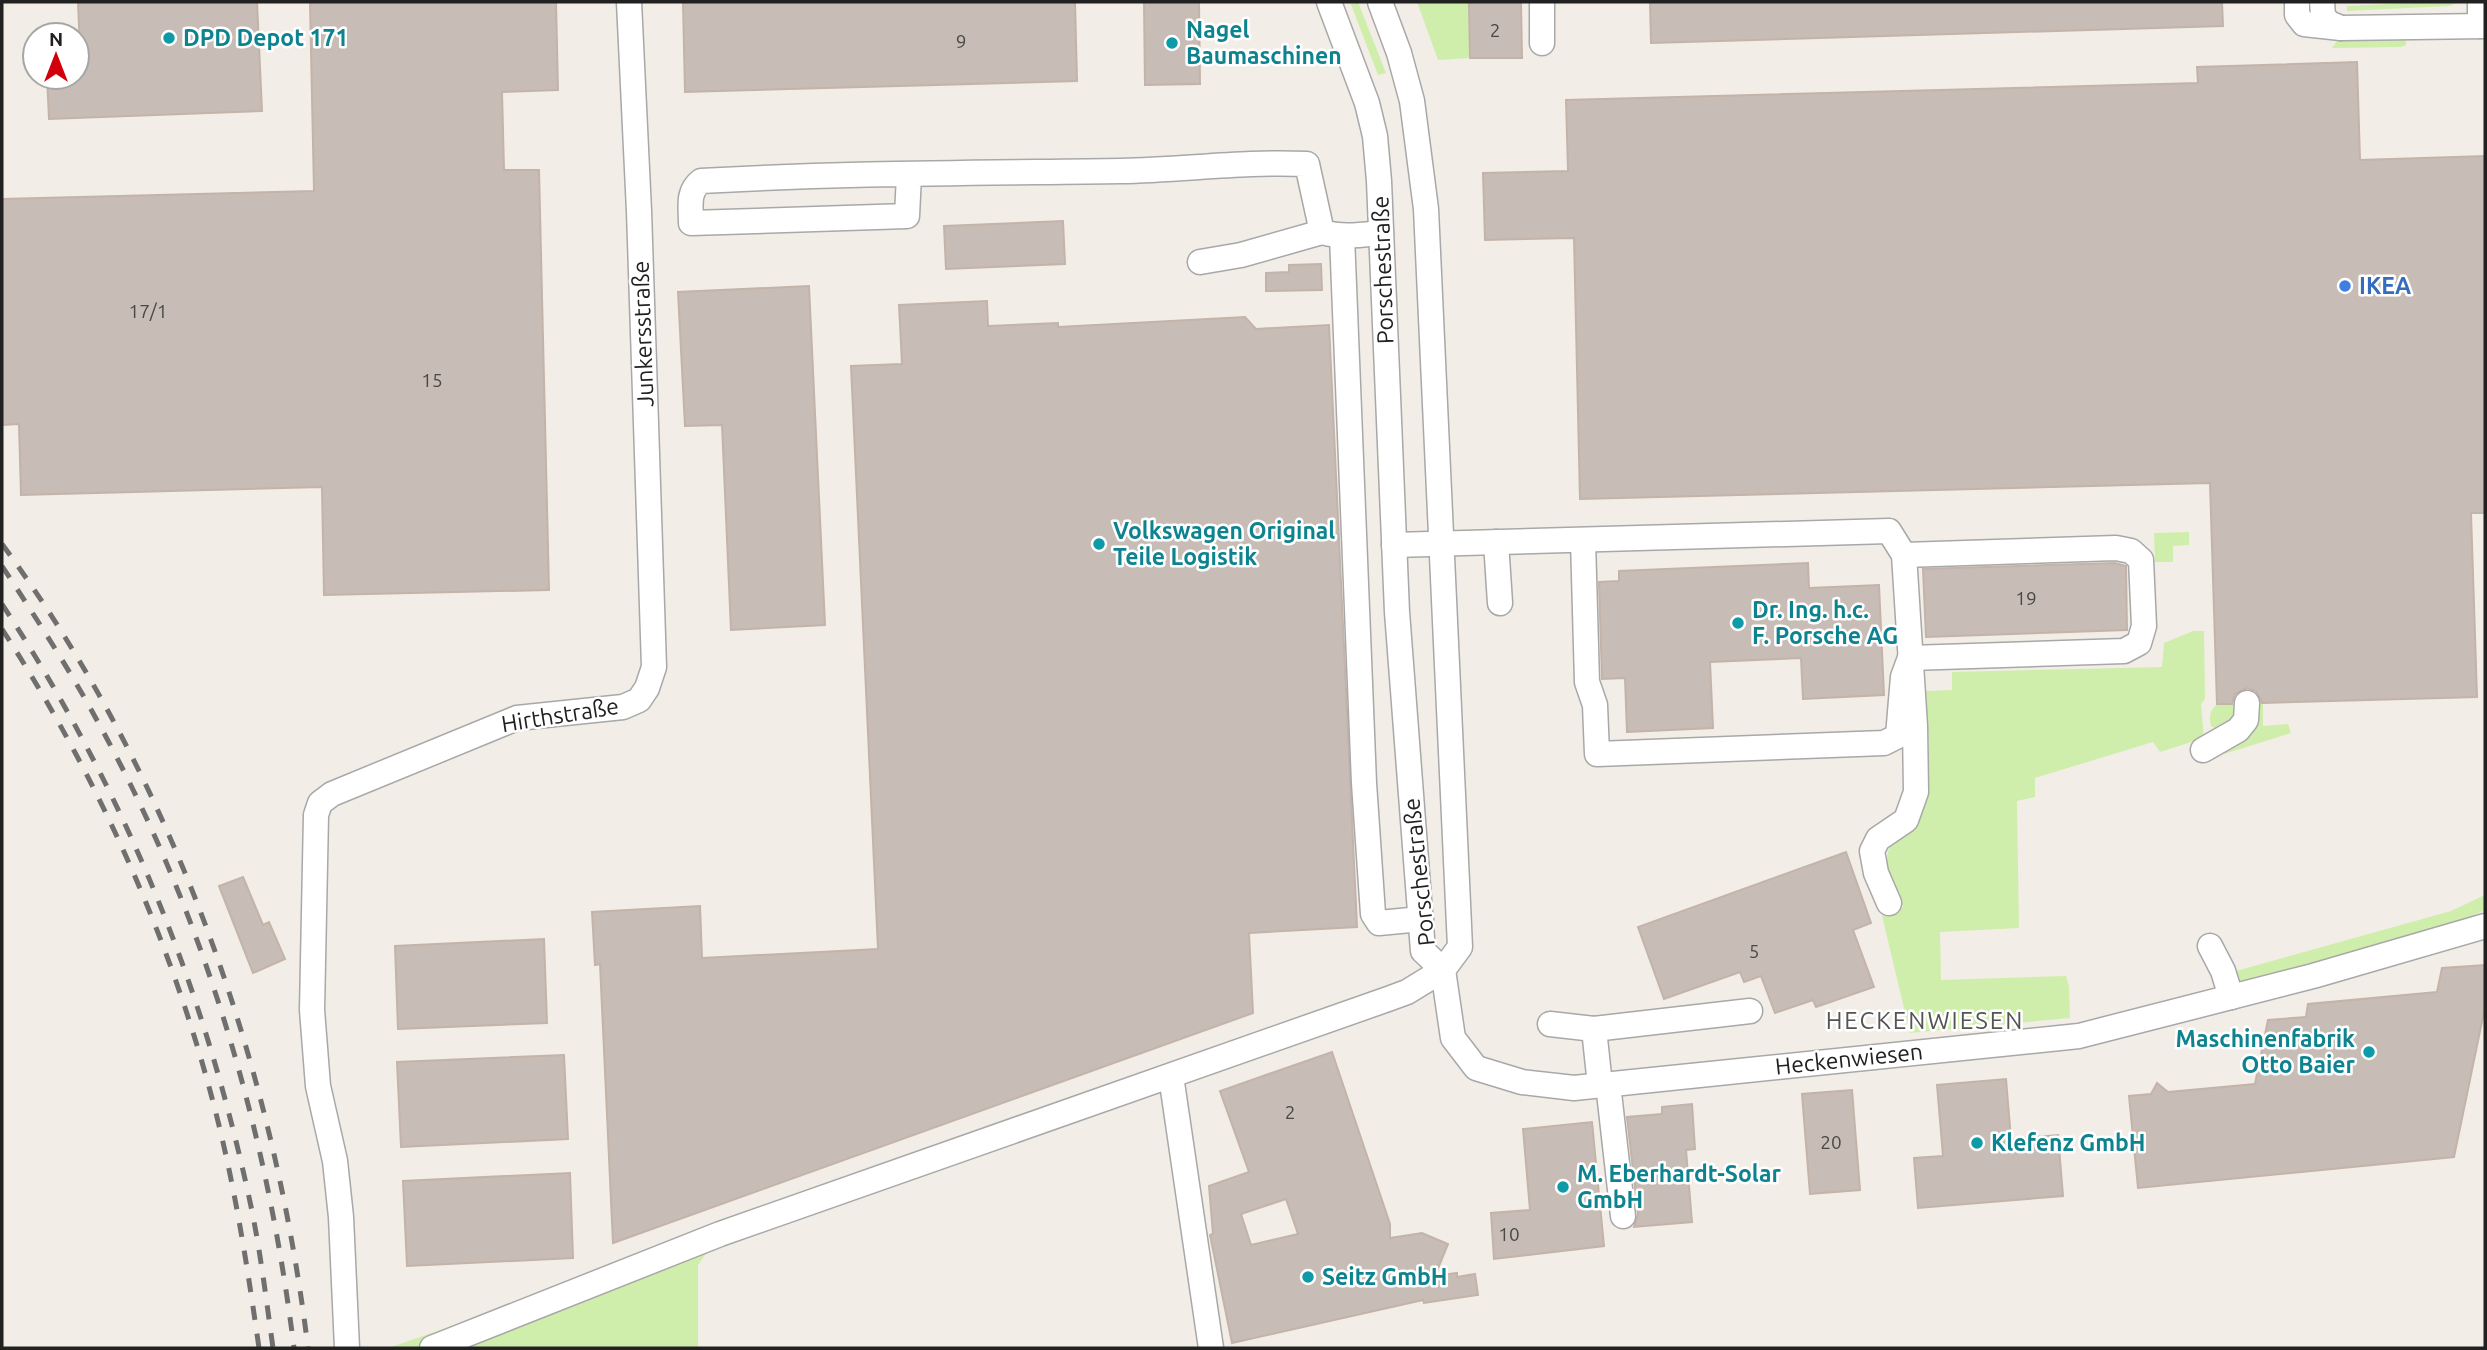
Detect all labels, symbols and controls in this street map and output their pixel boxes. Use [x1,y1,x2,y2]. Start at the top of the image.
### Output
place label: Nagel Baumaschinen [1186,17,1342,68]
house number: 2 [1490,19,1500,41]
north arrow [21,21,91,91]
place label: DPD Depot 171 [183,25,348,50]
text: N [49,28,63,50]
marker: DPD Depot 171 [161,30,177,46]
house number: 9 [956,30,966,52]
marker: Nagel Baumaschinen [1164,35,1180,51]
street label: Porschestraße [1367,195,1398,345]
street label: Junkersstraße [627,260,658,408]
place label: IKEA [2359,273,2411,298]
marker: IKEA [2337,278,2353,294]
house number: 17/1 [128,300,168,322]
house number: 15 [421,369,443,391]
place label: Volkswagen Original Teile Logistik [1113,518,1335,569]
marker: Volkswagen Original Teile Logistik [1091,536,1107,552]
house number: 19 [2015,587,2037,609]
place label: Dr. Ing. h.c. F. Porsche AG [1752,597,1898,648]
marker: Dr. Ing. h.c. F. Porsche AG [1730,615,1746,631]
street label: Hirthstraße [499,693,620,736]
street label: Porschestraße [1398,797,1439,947]
house number: 5 [1749,940,1759,962]
district label: HECKENWIESEN [1826,1007,2024,1034]
place label: Maschinenfabrik Otto Baier [2176,1026,2356,1077]
street label: Heckenwiesen [1774,1038,1924,1079]
marker: Maschinenfabrik Otto Baier [2361,1044,2377,1060]
house number: 2 [1285,1101,1295,1123]
place label: Klefenz GmbH [1991,1130,2145,1155]
house number: 20 [1820,1131,1842,1153]
marker: Klefenz GmbH [1969,1135,1985,1151]
place label: M. Eberhardt-Solar GmbH [1577,1161,1781,1212]
marker: M. Eberhardt-Solar GmbH [1555,1179,1571,1195]
house number: 10 [1498,1223,1520,1245]
place label: Seitz GmbH [1322,1264,1448,1289]
marker: Seitz GmbH [1300,1269,1316,1285]

